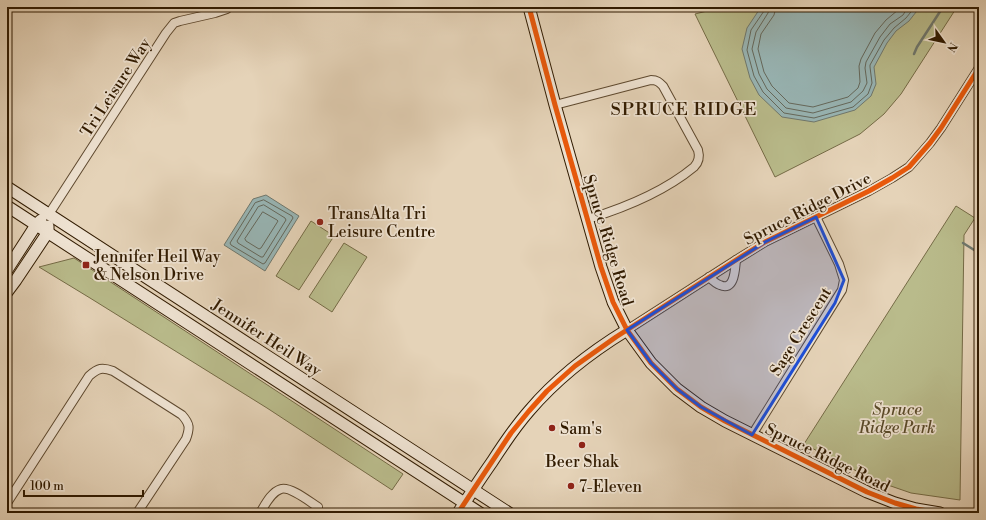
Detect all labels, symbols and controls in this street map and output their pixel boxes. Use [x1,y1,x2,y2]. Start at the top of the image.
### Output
north arrow [924,22,964,62]
street label: Tri Leisure Way [76,34,155,141]
text: N [943,39,960,55]
district label: SPRUCE RIDGE [610,98,758,121]
street label: Spruce Ridge Drive [741,168,874,250]
street label: Spruce Ridge Road [579,172,638,308]
place label: TransAlta Tri Leisure Centre [328,204,435,242]
marker: TransAlta Tri Leisure Centre [315,217,325,227]
place label: Jennifer Heil Way & Nelson Drive [93,247,221,285]
marker: Jennifer Heil Way & Nelson Drive [81,260,91,270]
street label: Sage Crescent [766,283,836,380]
street label: Jennifer Heil Way [207,294,325,381]
park label: Spruce Ridge Park [858,400,935,438]
place label: Sam's [560,419,602,439]
street label: Spruce Ridge Road [762,419,893,497]
marker: Sam's [547,423,557,433]
marker: Beer Shak [577,440,587,450]
place label: Beer Shak [545,452,620,472]
scale bar [24,472,143,498]
place label: 7-Eleven [579,477,642,497]
text: 100 m [30,479,64,494]
marker: 7-Eleven [566,481,576,491]

